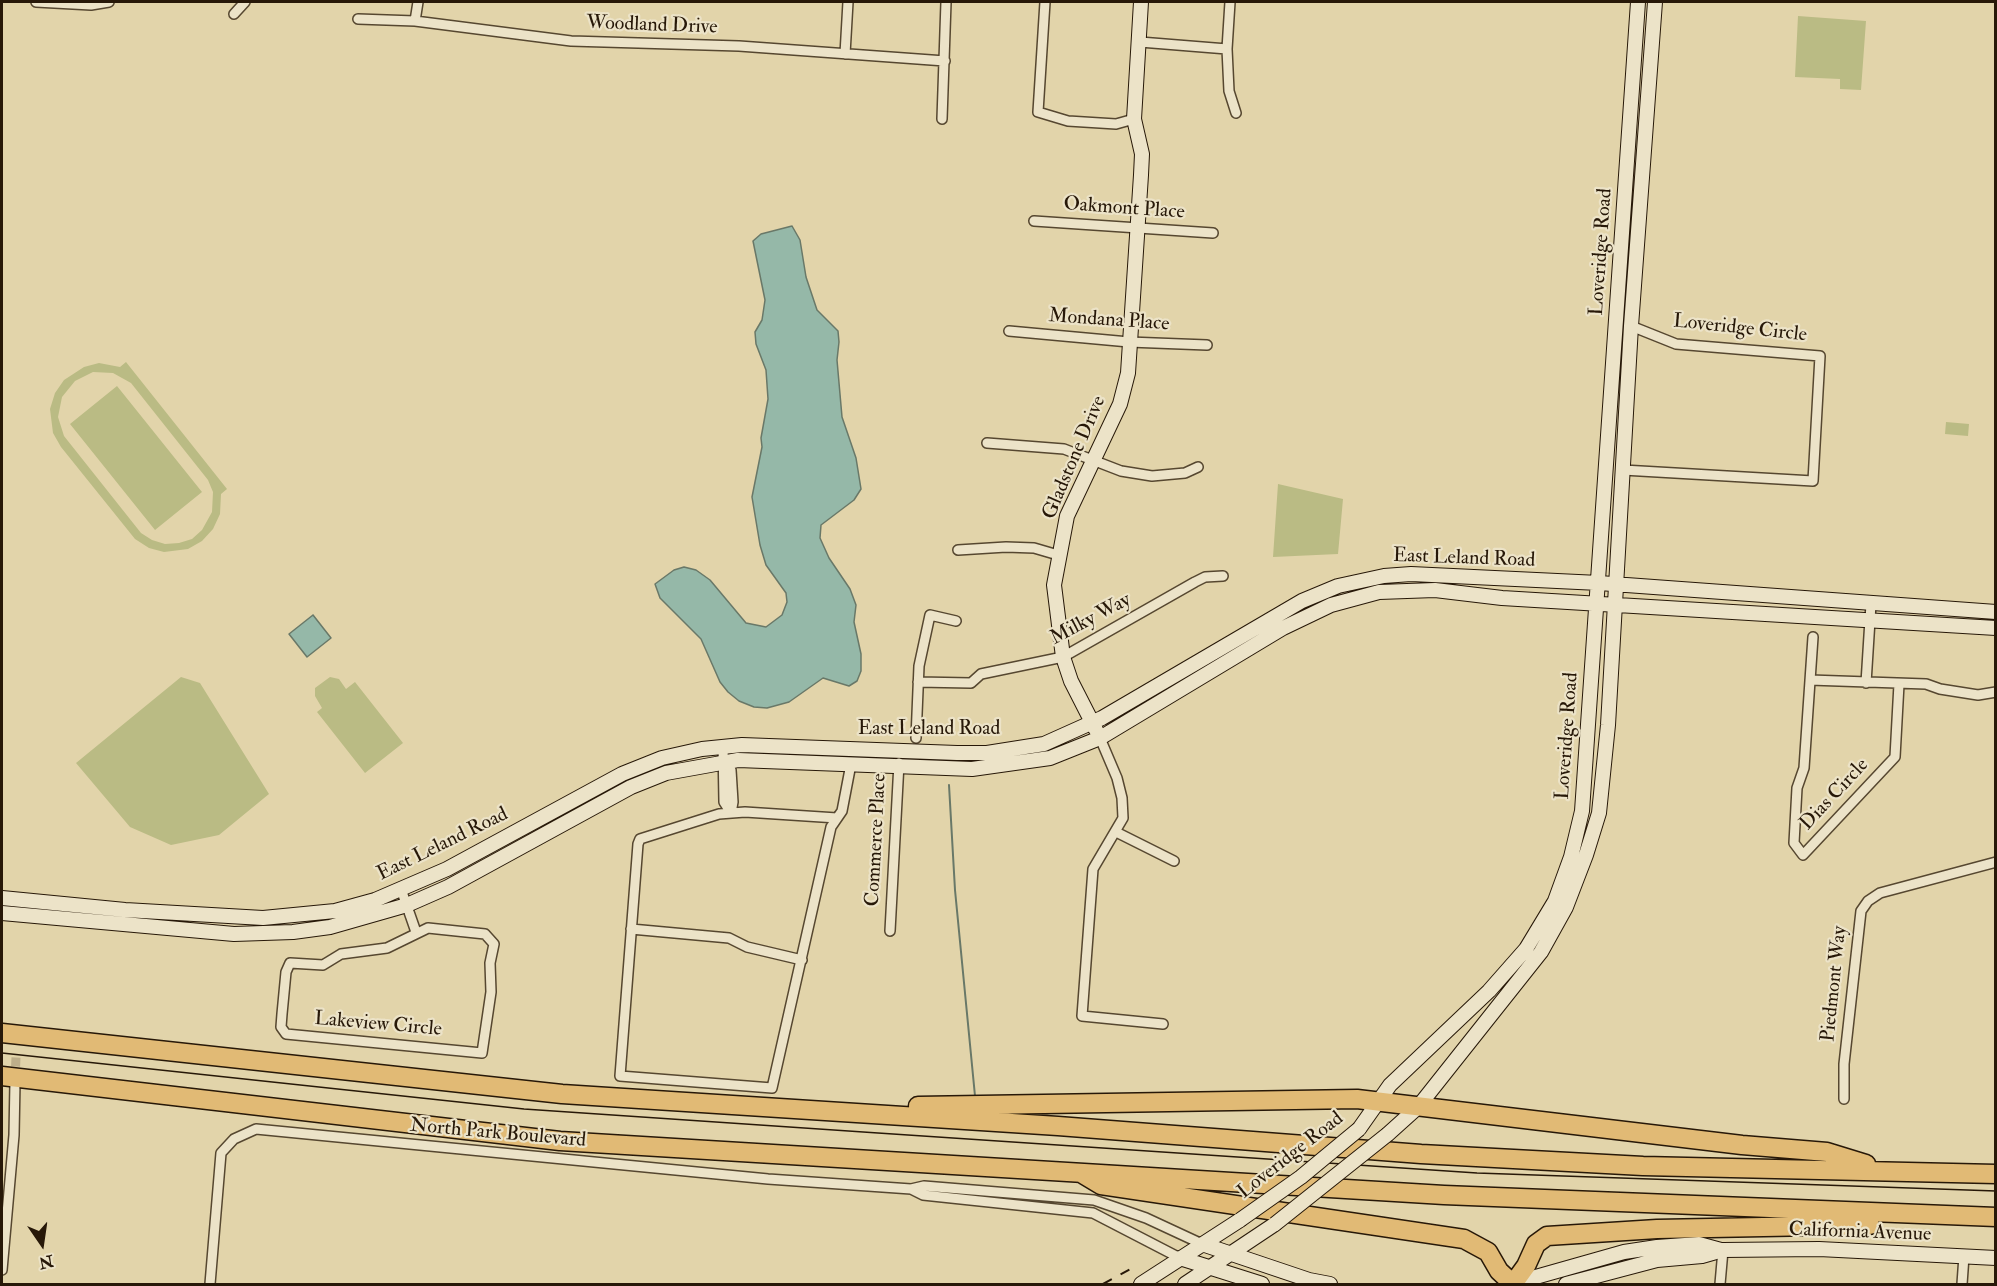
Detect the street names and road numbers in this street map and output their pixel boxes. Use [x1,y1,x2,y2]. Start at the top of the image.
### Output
street label: Woodland Drive [586,12,718,40]
street label: Loveridge Road [1586,188,1618,316]
street label: Oakmont Place [1063,193,1185,225]
street label: Mondana Place [1048,305,1170,337]
street label: Loveridge Circle [1672,310,1808,348]
street label: Gladstone Drive [1038,393,1112,523]
street label: East Leland Road [1392,545,1536,573]
street label: Milky Way [1047,589,1135,651]
street label: Loveridge Road [1552,672,1584,800]
street label: East Leland Road [858,718,1000,742]
street label: Dias Circle [1796,754,1874,836]
street label: Commerce Place [862,773,892,907]
street label: East Leland Road [374,803,512,887]
street label: Piedmont Way [1817,925,1853,1043]
street label: Lakeview Circle [313,1007,443,1043]
street label: Loveridge Road [1233,1107,1349,1205]
street label: North Park Boulevard [409,1114,587,1154]
street label: California Avenue [1788,1219,1932,1247]

